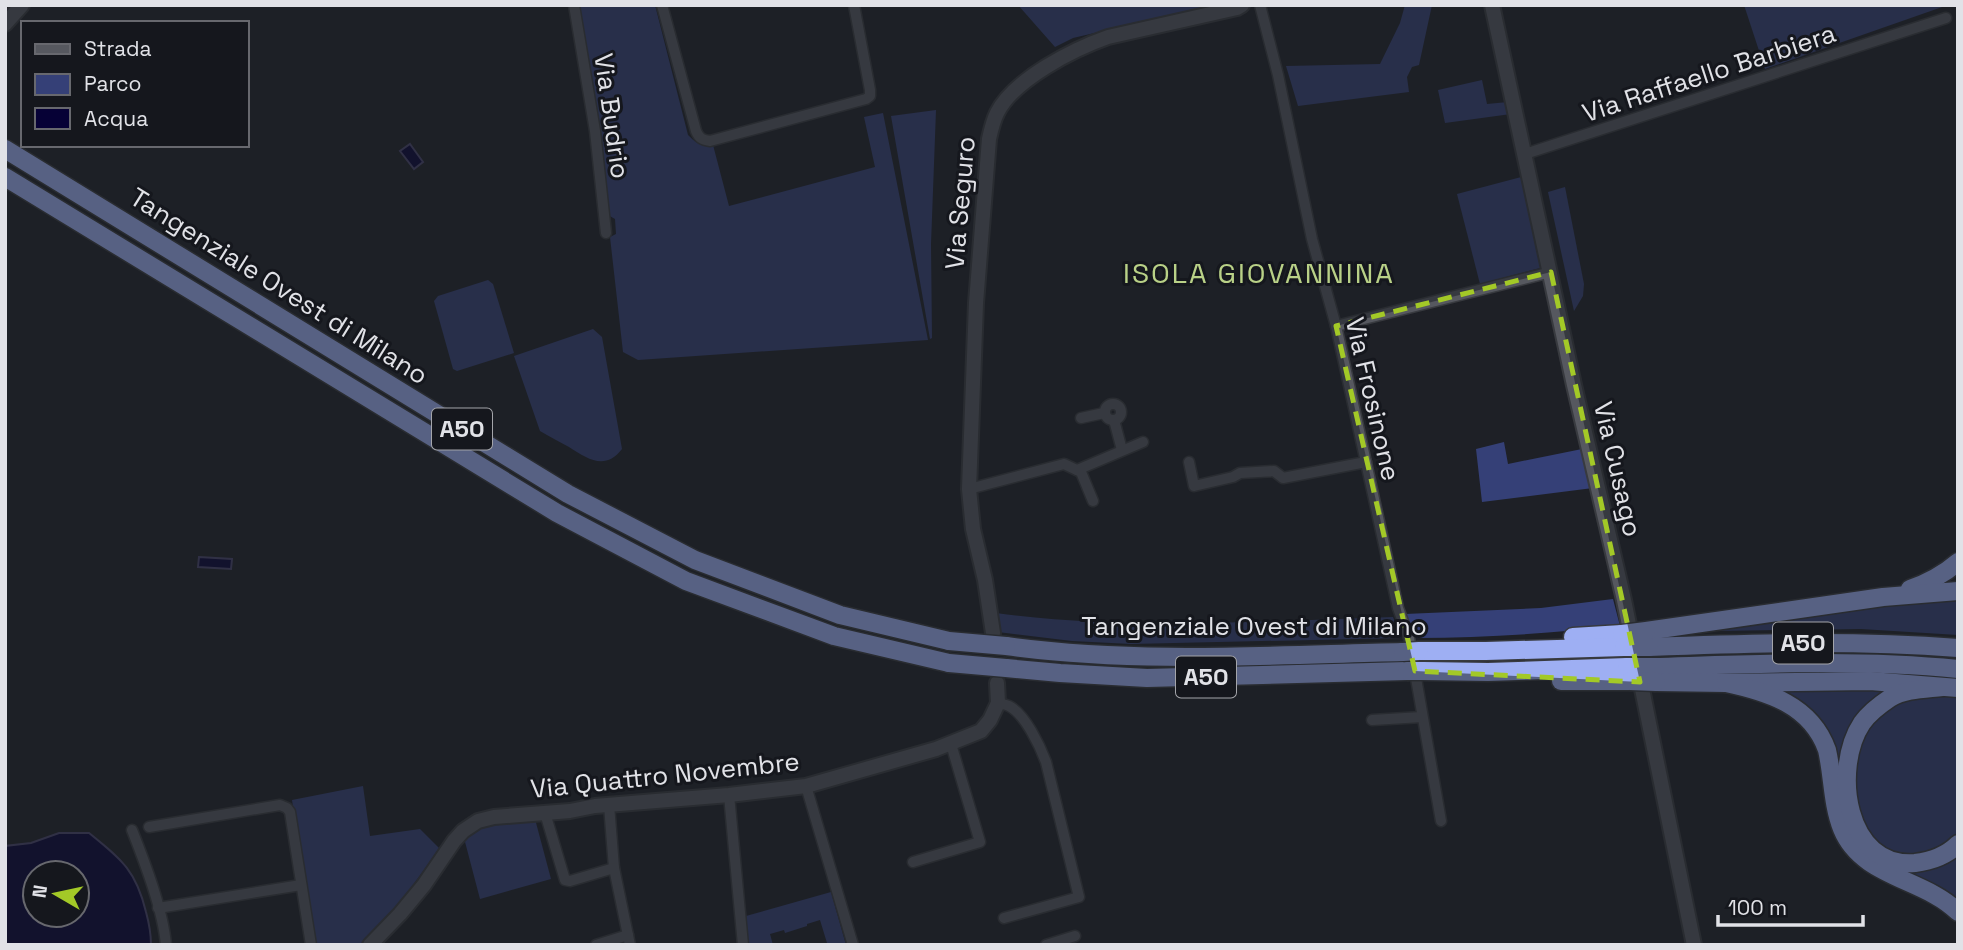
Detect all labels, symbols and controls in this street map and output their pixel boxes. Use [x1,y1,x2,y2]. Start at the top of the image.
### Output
street label: Via Raffaello Barbiera [1578,16,1840,130]
legend [21,21,248,147]
text: Strada [84,35,151,62]
street label: Via Budrio [586,51,638,181]
text: Parco [84,70,142,97]
text: Acqua [84,105,148,132]
street label: Via Seguro [937,135,983,271]
street label: Tangenziale Ovest di Milano [123,180,435,392]
district label: ISOLA GIOVANNINA [1123,255,1395,291]
street label: Via Frosinone [1338,314,1408,484]
street label: Via Cusago [1586,398,1650,540]
road number: A50 [432,408,492,449]
street label: Tangenziale Ovest di Milano [1081,609,1427,643]
road number: A50 [1773,622,1833,664]
road number: A50 [1176,656,1236,698]
street label: Via Quattro Novembre [529,744,801,806]
north arrow [21,859,91,929]
text: N [26,883,53,900]
scale bar [1718,884,1863,928]
text: 100 m [1728,894,1787,921]

